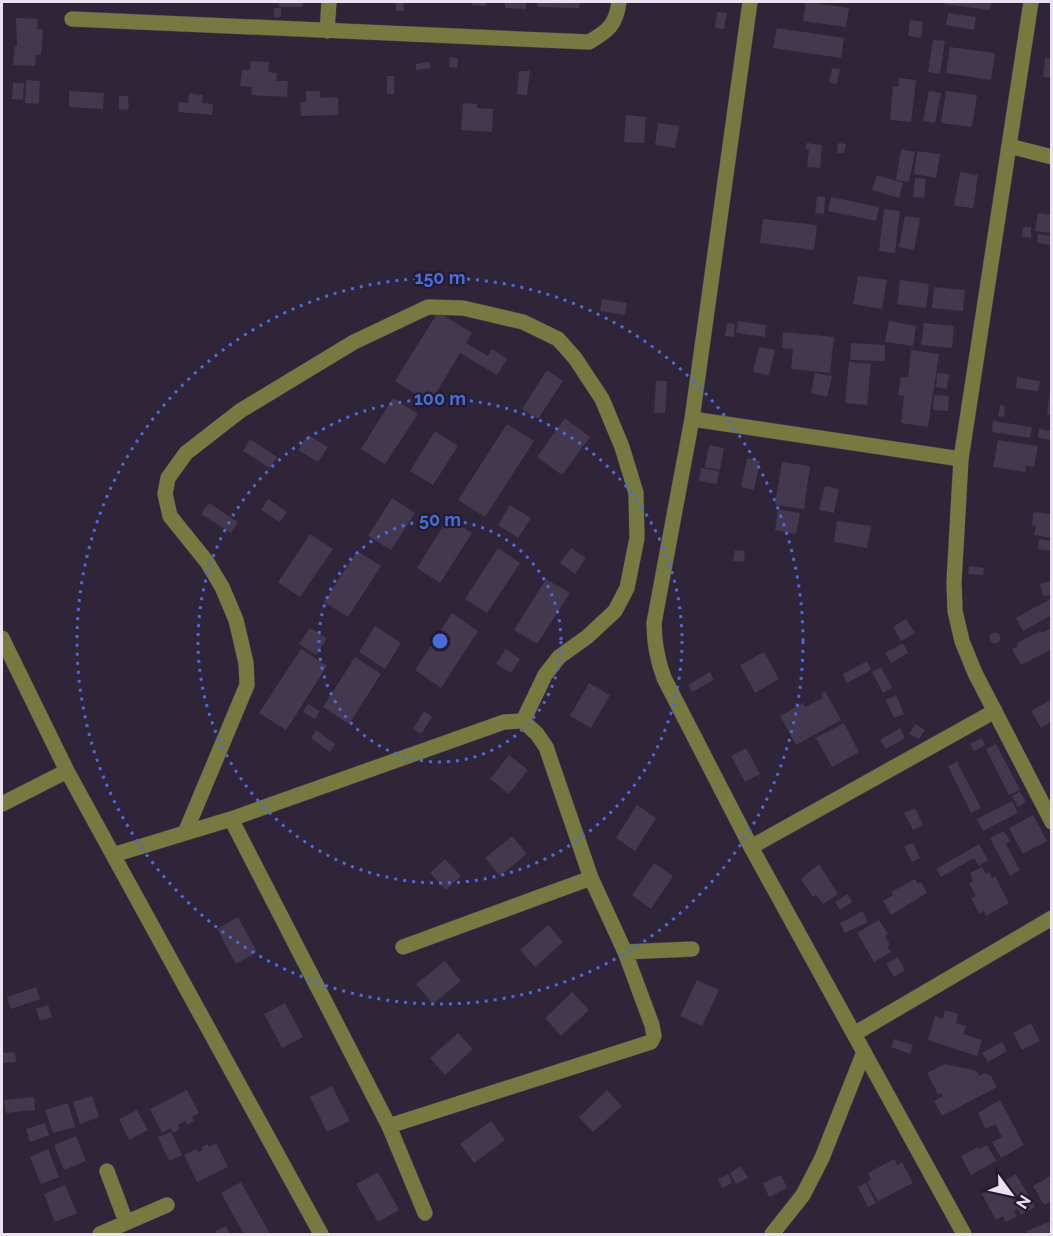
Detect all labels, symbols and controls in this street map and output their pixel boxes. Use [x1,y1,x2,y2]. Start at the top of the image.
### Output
text: 150 m [415,267,466,288]
text: 100 m [414,388,466,409]
text: 50 m [419,509,461,530]
centre of rings [430,631,450,651]
north arrow [981,1164,1041,1224]
text: N [1012,1192,1034,1212]

